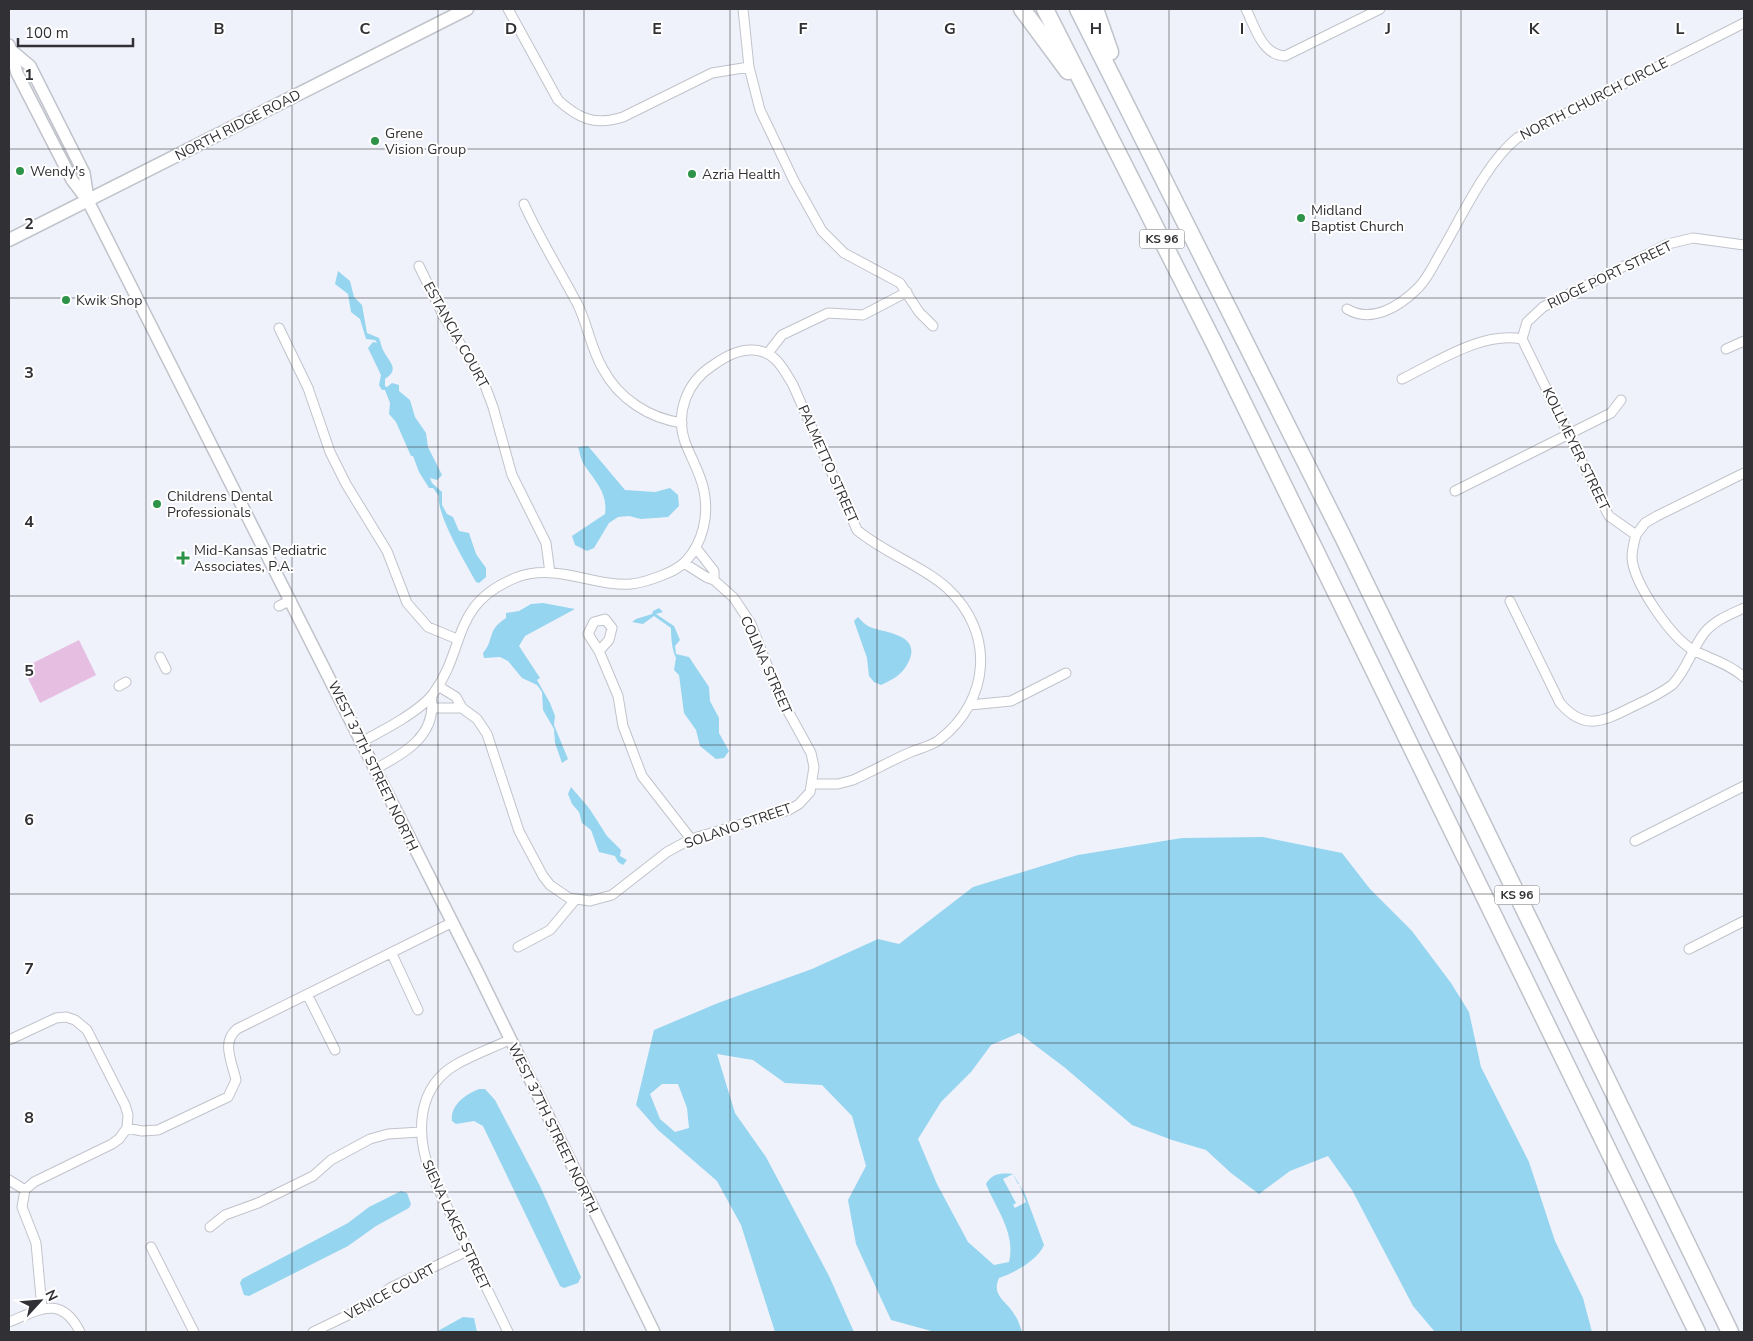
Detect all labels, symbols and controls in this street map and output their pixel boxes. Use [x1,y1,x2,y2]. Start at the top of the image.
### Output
scale bar [18,15,132,47]
text: B [213,18,225,40]
text: C [360,18,371,40]
text: D [505,18,517,40]
text: E [652,18,662,40]
text: F [799,18,808,40]
text: G [944,18,956,40]
text: H [1090,18,1102,40]
text: I [1240,18,1244,40]
text: J [1384,18,1391,40]
text: K [1529,18,1541,40]
text: L [1676,18,1685,40]
text: 100 m [25,23,69,43]
street label: NORTH CHURCH CIRCLE [1517,53,1671,145]
text: 1 [24,64,34,86]
street label: NORTH RIDGE ROAD [172,85,304,165]
place label: Grene Vision Group [384,124,466,159]
marker: Grene Vision Group [369,135,381,147]
place label: Wendy's [30,162,85,181]
marker: Wendy's [14,165,26,177]
place label: Azria Health [702,165,780,184]
marker: Azria Health [686,168,698,180]
place label: Midland Baptist Church [1311,201,1404,236]
marker: Midland Baptist Church [1295,212,1307,224]
text: 2 [24,213,34,235]
road number: KS 96 [1140,230,1184,248]
street label: RIDGE PORT STREET [1544,236,1676,313]
street label: ESTANCIA COURT [419,278,493,392]
place label: Kwik Shop [76,291,143,310]
marker: Kwik Shop [60,294,72,306]
text: 3 [24,362,34,384]
street label: KOLLMEYER STREET [1538,384,1614,514]
street label: PALMETTO STREET [793,402,863,526]
place label: Childrens Dental Professionals [167,487,274,522]
marker: Childrens Dental Professionals [151,498,163,510]
text: 4 [24,511,34,533]
place label: Mid-Kansas Pediatric Associates, P.A. [194,541,327,576]
marker: Mid-Kansas Pediatric Associates, P.A. [176,551,190,565]
street label: COLINA STREET [736,613,796,718]
text: 5 [24,660,34,682]
street label: WEST 37TH STREET NORTH [323,678,423,854]
street label: SOLANO STREET [682,799,795,853]
text: 6 [24,809,34,831]
road number: KS 96 [1494,886,1540,904]
text: 7 [24,958,34,980]
street label: WEST 37TH STREET NORTH [503,1040,603,1216]
text: 8 [24,1107,34,1129]
street label: SIENA LAKES STREET [417,1157,495,1294]
street label: VENICE COURT [341,1259,439,1325]
north arrow [15,1276,65,1326]
text: N [40,1287,62,1304]

